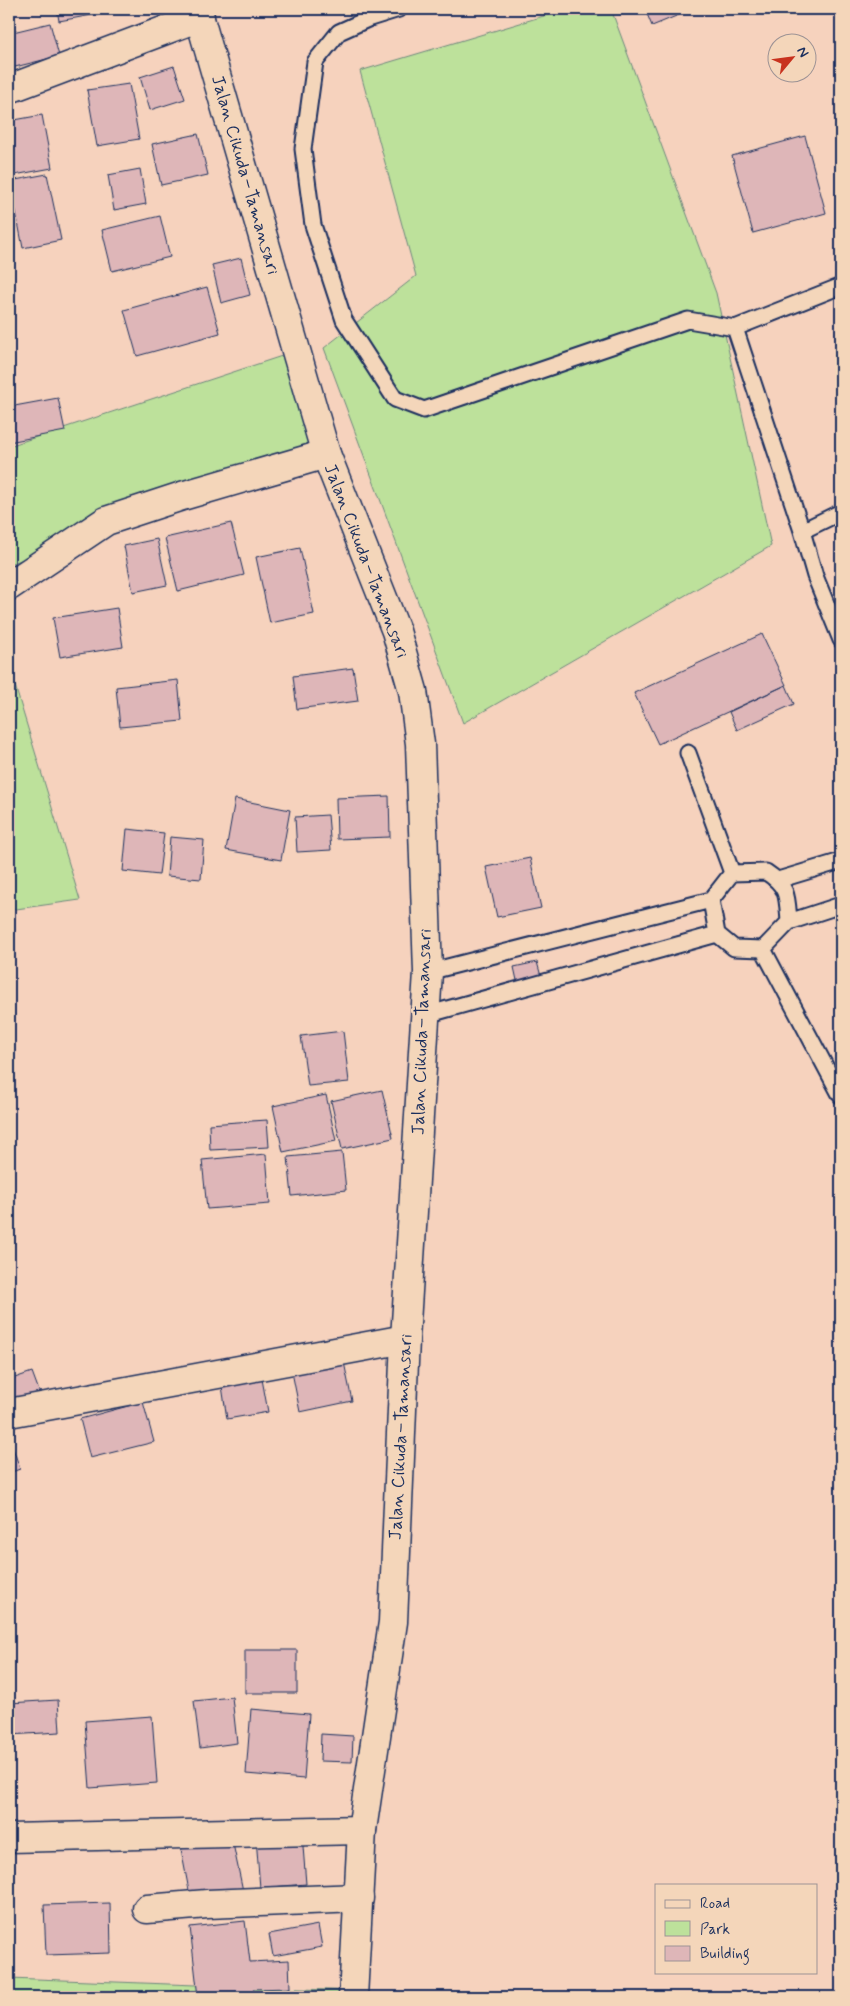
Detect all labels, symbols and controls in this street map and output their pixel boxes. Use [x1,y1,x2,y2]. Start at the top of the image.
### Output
north arrow [768,32,818,82]
text: N [792,44,813,61]
street label: Jalan Cikuda–Tamansari [205,73,285,277]
street label: Jalan Cikuda–Tamansari [318,460,414,662]
street label: Jalan Cikuda–Tamansari [406,928,438,1136]
street label: Jalan Cikuda–Tamansari [384,1333,418,1541]
legend [655,1884,818,1974]
text: Road [700,1894,730,1914]
text: Park [700,1920,730,1940]
text: Building [700,1944,750,1965]

